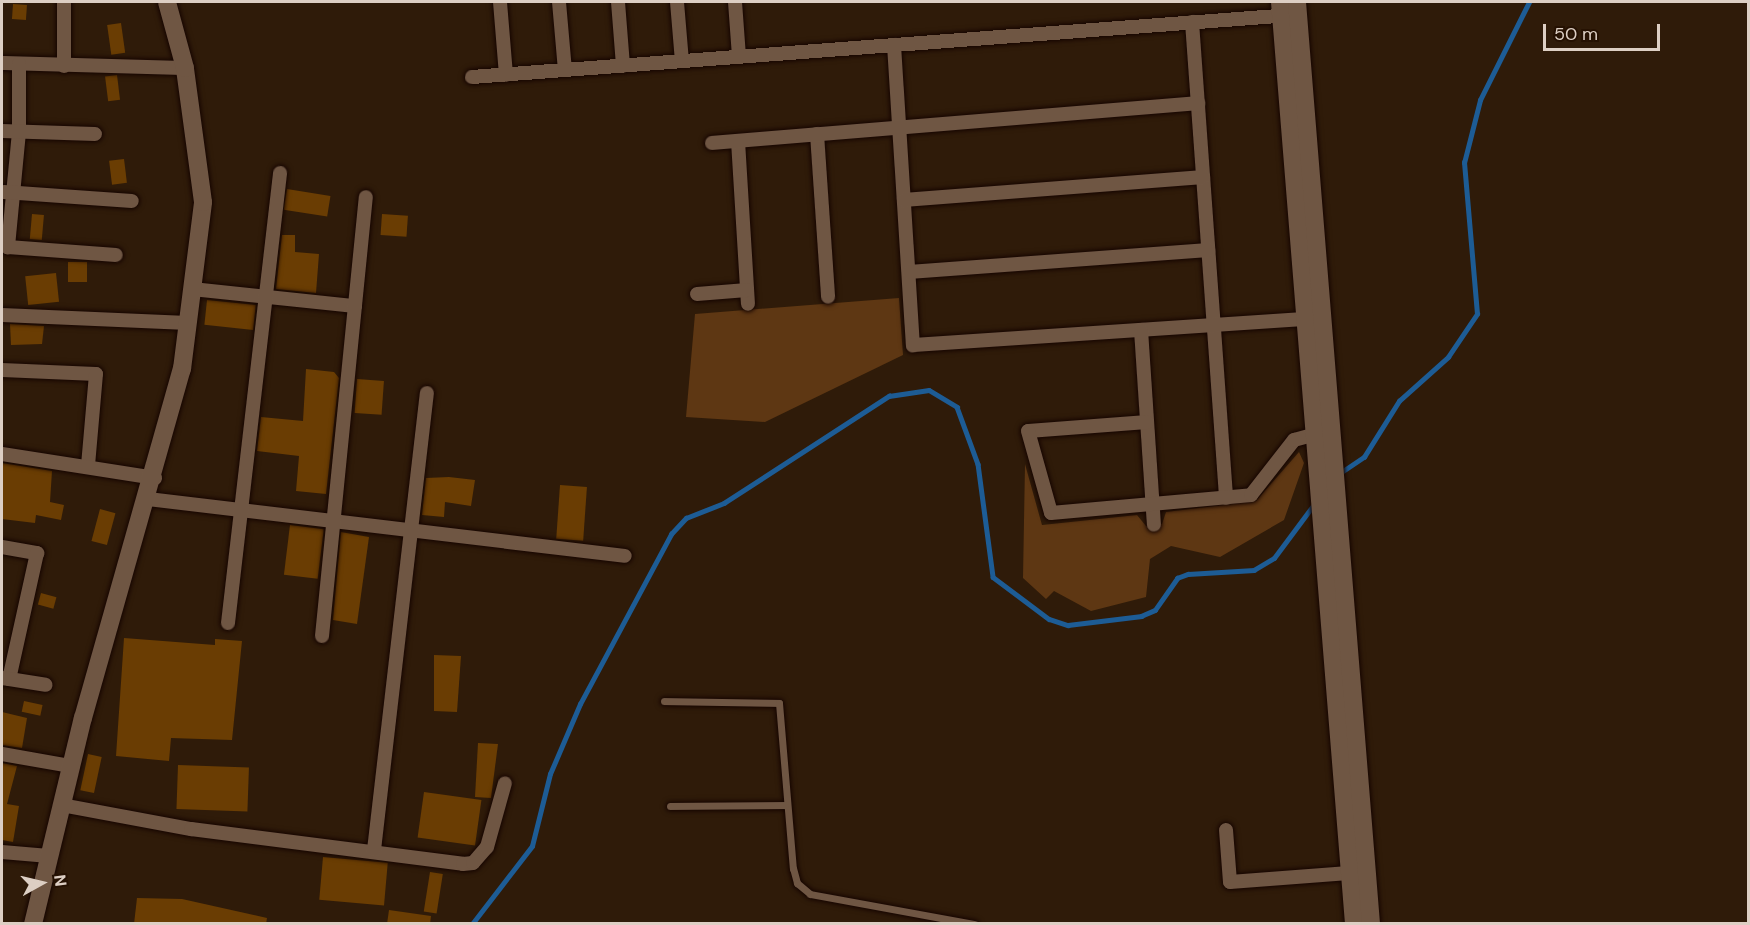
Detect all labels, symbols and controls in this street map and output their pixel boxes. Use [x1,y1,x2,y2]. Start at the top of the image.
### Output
scale bar [1546,12,1663,50]
text: 50 m [1554,22,1598,46]
north arrow [12,853,72,913]
text: N [49,873,72,888]

